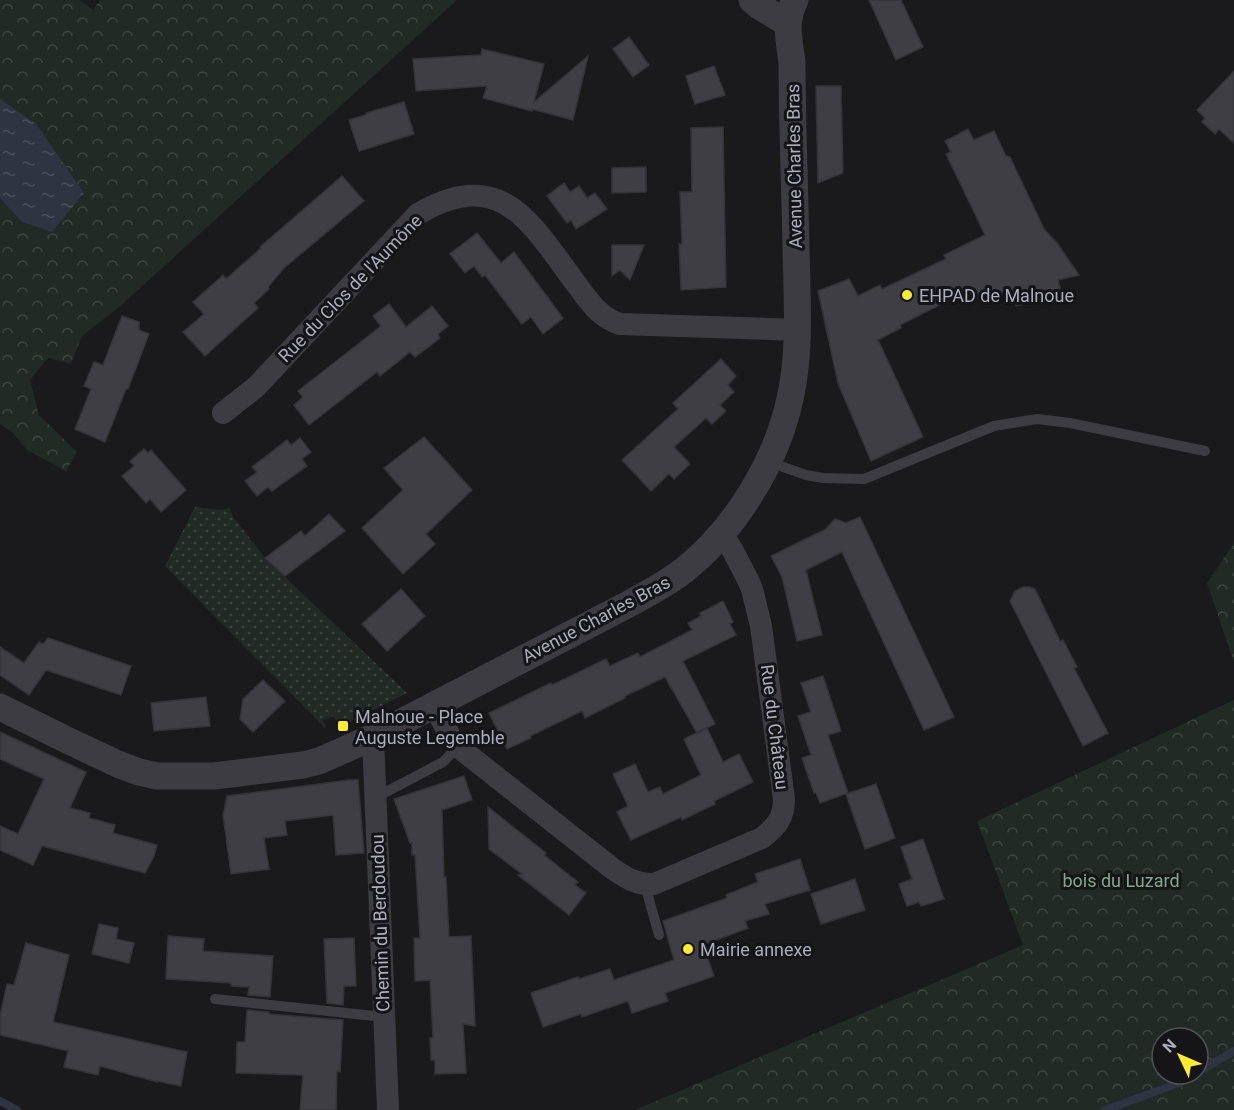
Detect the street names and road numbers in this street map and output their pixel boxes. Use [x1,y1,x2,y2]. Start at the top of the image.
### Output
street label: Avenue Charles Bras [782,84,806,248]
street label: Rue du Clos de l'Aumône [274,210,426,366]
street label: Avenue Charles Bras [518,571,674,667]
street label: Rue du Château [757,663,793,791]
street label: Chemin du Berdoudou [366,834,394,1012]

